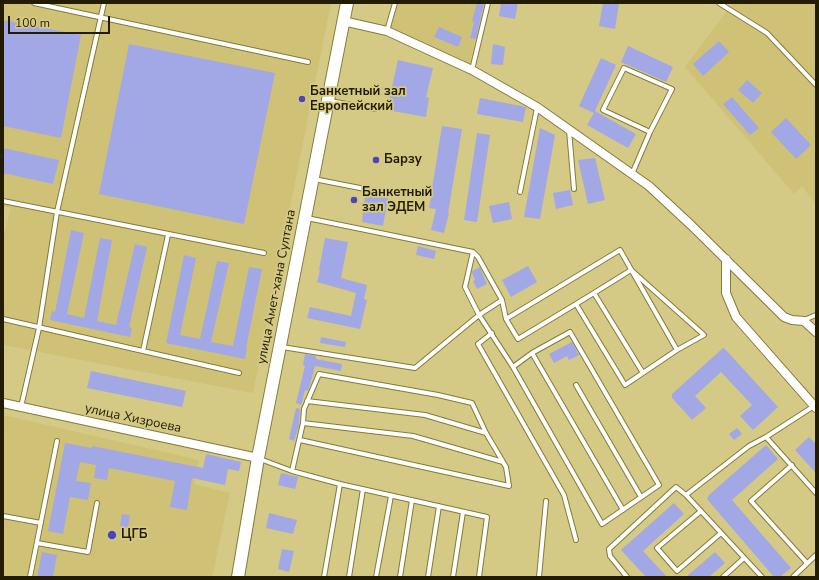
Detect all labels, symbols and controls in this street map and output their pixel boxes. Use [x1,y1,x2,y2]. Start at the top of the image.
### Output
scale bar [10,8,112,34]
text: 100 m [15,15,50,31]
place label: Банкетный зал Европейский [310,84,406,115]
marker: Банкетный зал Европейский [297,94,307,104]
place label: Барзу [384,152,422,168]
marker: Барзу [371,155,381,165]
place label: Банкетный зал ЭДЕМ [362,185,432,216]
marker: Банкетный зал ЭДЕМ [349,195,359,205]
street label: улица Амет-хана Султана [254,208,300,366]
street label: улица Хизроева [83,401,183,437]
place label: ЦГБ [121,527,148,543]
marker: ЦГБ [106,529,118,541]

